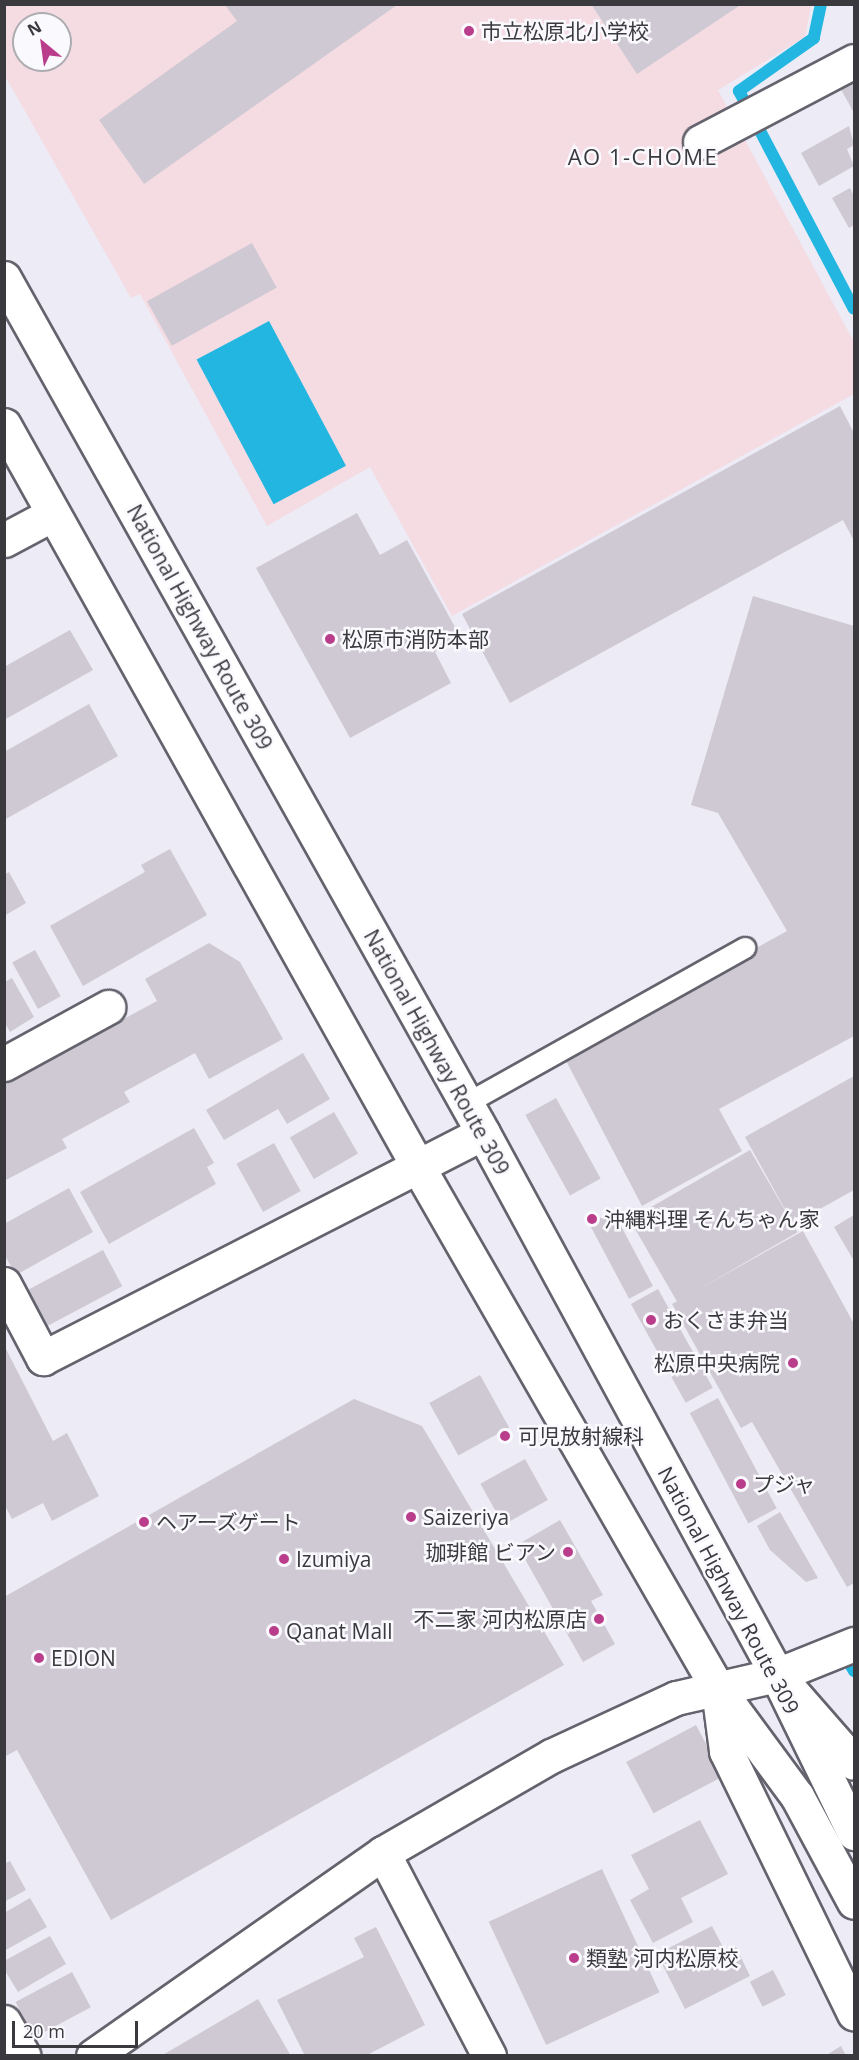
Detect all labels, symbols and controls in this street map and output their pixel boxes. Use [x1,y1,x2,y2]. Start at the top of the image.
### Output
north arrow [12,12,72,72]
text: N [23,15,45,41]
place label: 市立松原北小学校 [481,18,649,44]
marker: 市立松原北小学校 [462,24,476,38]
district label: AO 1-CHOME [568,144,718,170]
street label: National Highway Route 309 [122,500,278,754]
place label: 松原市消防本部 [342,626,489,652]
marker: 松原市消防本部 [323,632,337,646]
street label: National Highway Route 309 [359,925,515,1179]
place label: 沖縄料理 そんちゃん家 [604,1206,819,1232]
marker: 沖縄料理 そんちゃん家 [585,1212,599,1226]
place label: おくさま弁当 [663,1307,789,1333]
marker: おくさま弁当 [644,1313,658,1327]
place label: 松原中央病院 [654,1350,780,1376]
marker: 松原中央病院 [784,1354,802,1372]
place label: 可児放射線科 [518,1423,644,1449]
marker: 可児放射線科 [496,1427,514,1445]
street label: National Highway Route 309 [653,1462,805,1718]
place label: プジャ [753,1471,816,1497]
marker: プジャ [734,1477,748,1491]
place label: Saizeriya [423,1504,509,1530]
place label: ヘアーズゲート [156,1509,302,1535]
marker: Saizeriya [404,1510,418,1524]
marker: ヘアーズゲート [137,1515,151,1529]
place label: 珈琲館 ビアン [425,1539,556,1565]
marker: 珈琲館 ビアン [561,1545,575,1559]
place label: Izumiya [296,1546,372,1572]
marker: Izumiya [277,1552,291,1566]
place label: 不二家 河内松原店 [414,1606,587,1632]
marker: 不二家 河内松原店 [592,1612,606,1626]
place label: Qanat Mall [286,1618,393,1644]
marker: Qanat Mall [267,1624,281,1638]
place label: EDION [51,1645,116,1671]
marker: EDION [32,1651,46,1665]
place label: 類塾 河内松原校 [586,1945,738,1971]
marker: 類塾 河内松原校 [567,1951,581,1965]
scale bar [15,2009,141,2047]
text: 20 m [23,2019,65,2043]

